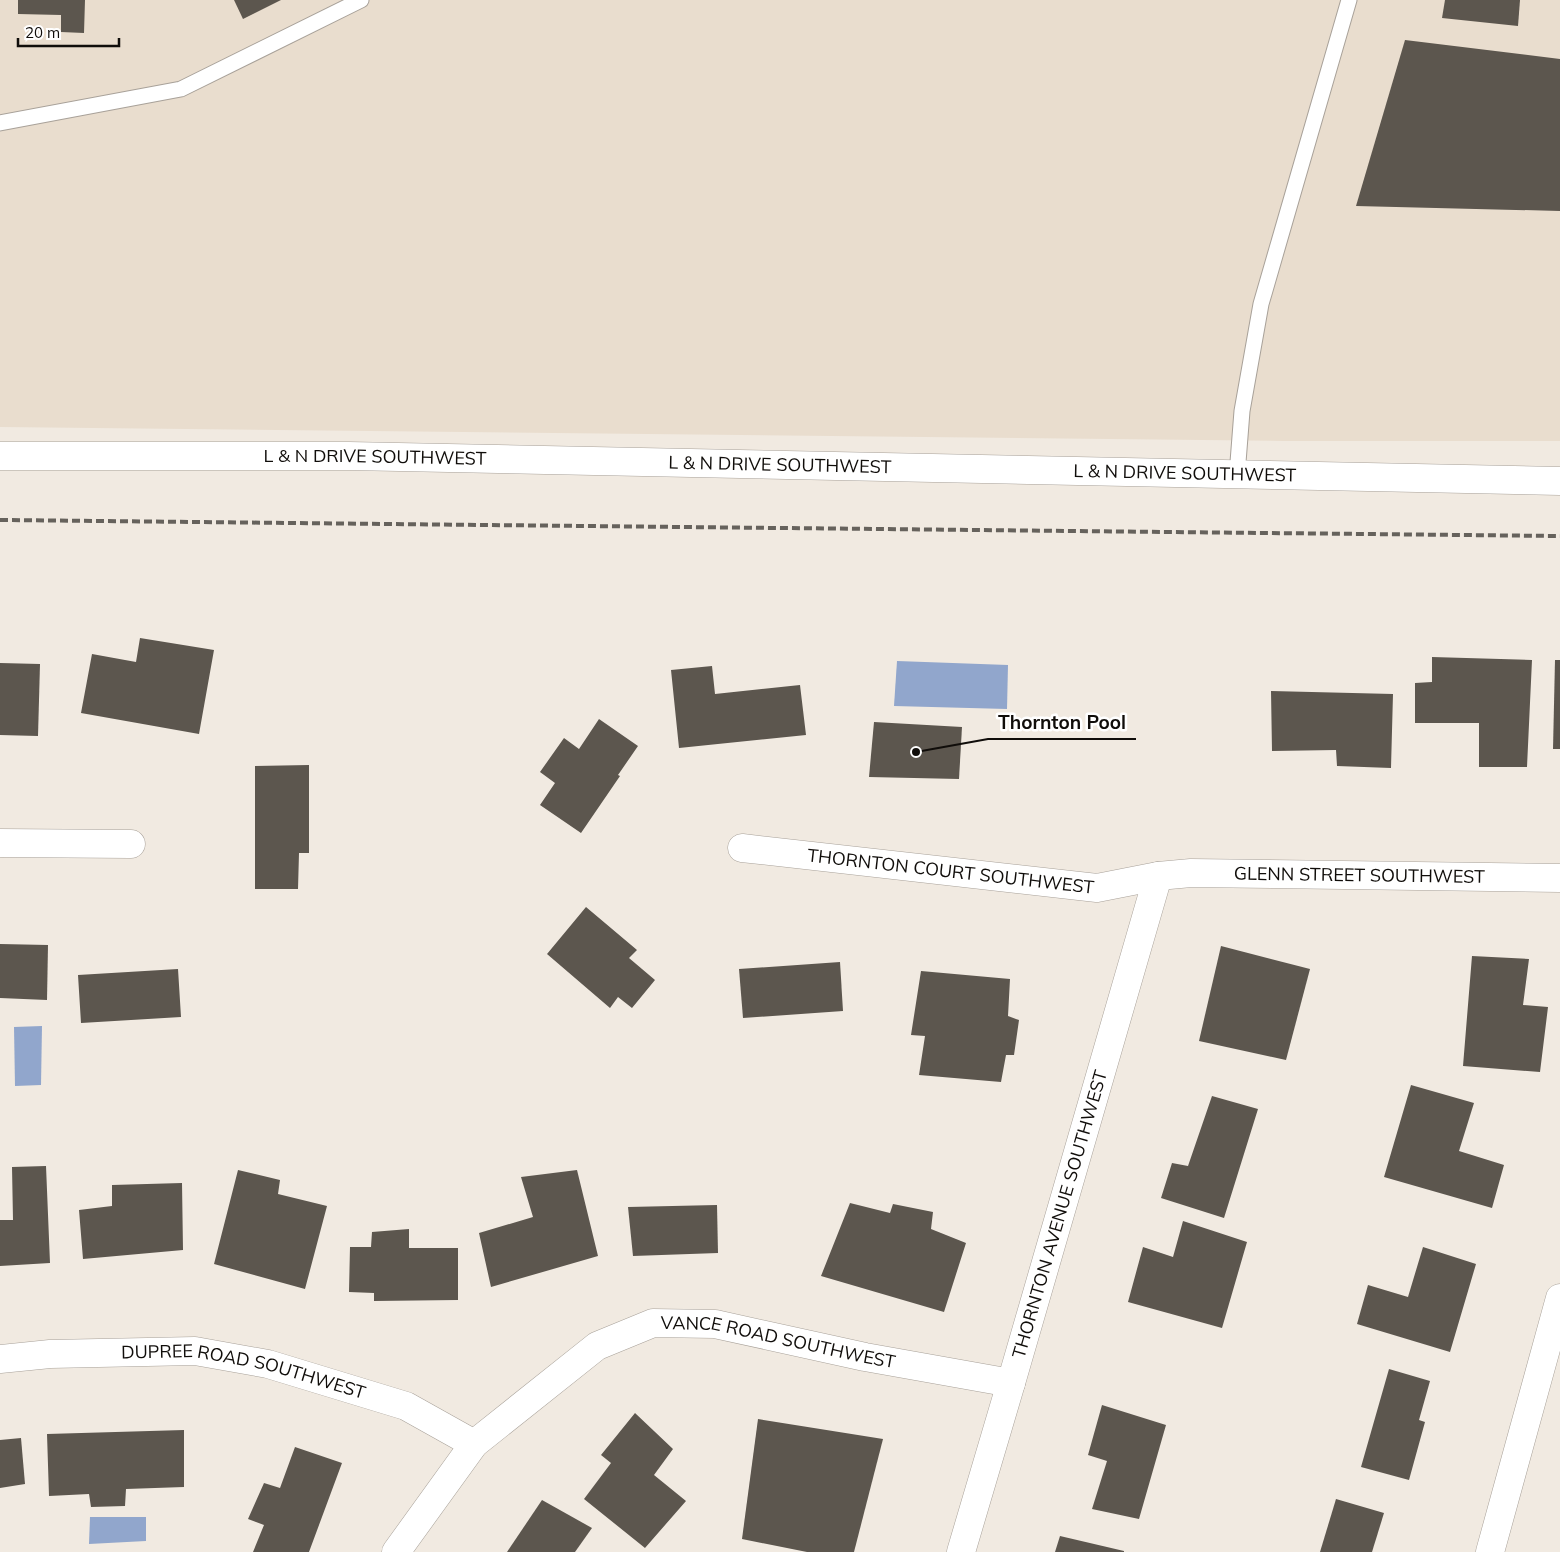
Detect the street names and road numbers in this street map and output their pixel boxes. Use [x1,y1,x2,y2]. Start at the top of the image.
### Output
street label: L & N DRIVE SOUTHWEST [263,444,487,470]
street label: L & N DRIVE SOUTHWEST [668,451,892,478]
street label: L & N DRIVE SOUTHWEST [1073,459,1297,487]
street label: THORNTON COURT SOUTHWEST [806,843,1096,899]
street label: GLENN STREET SOUTHWEST [1234,862,1485,888]
street label: THORNTON AVENUE SOUTHWEST [1007,1067,1112,1361]
street label: VANCE ROAD SOUTHWEST [661,1311,897,1373]
street label: DUPREE ROAD SOUTHWEST [121,1339,368,1404]

